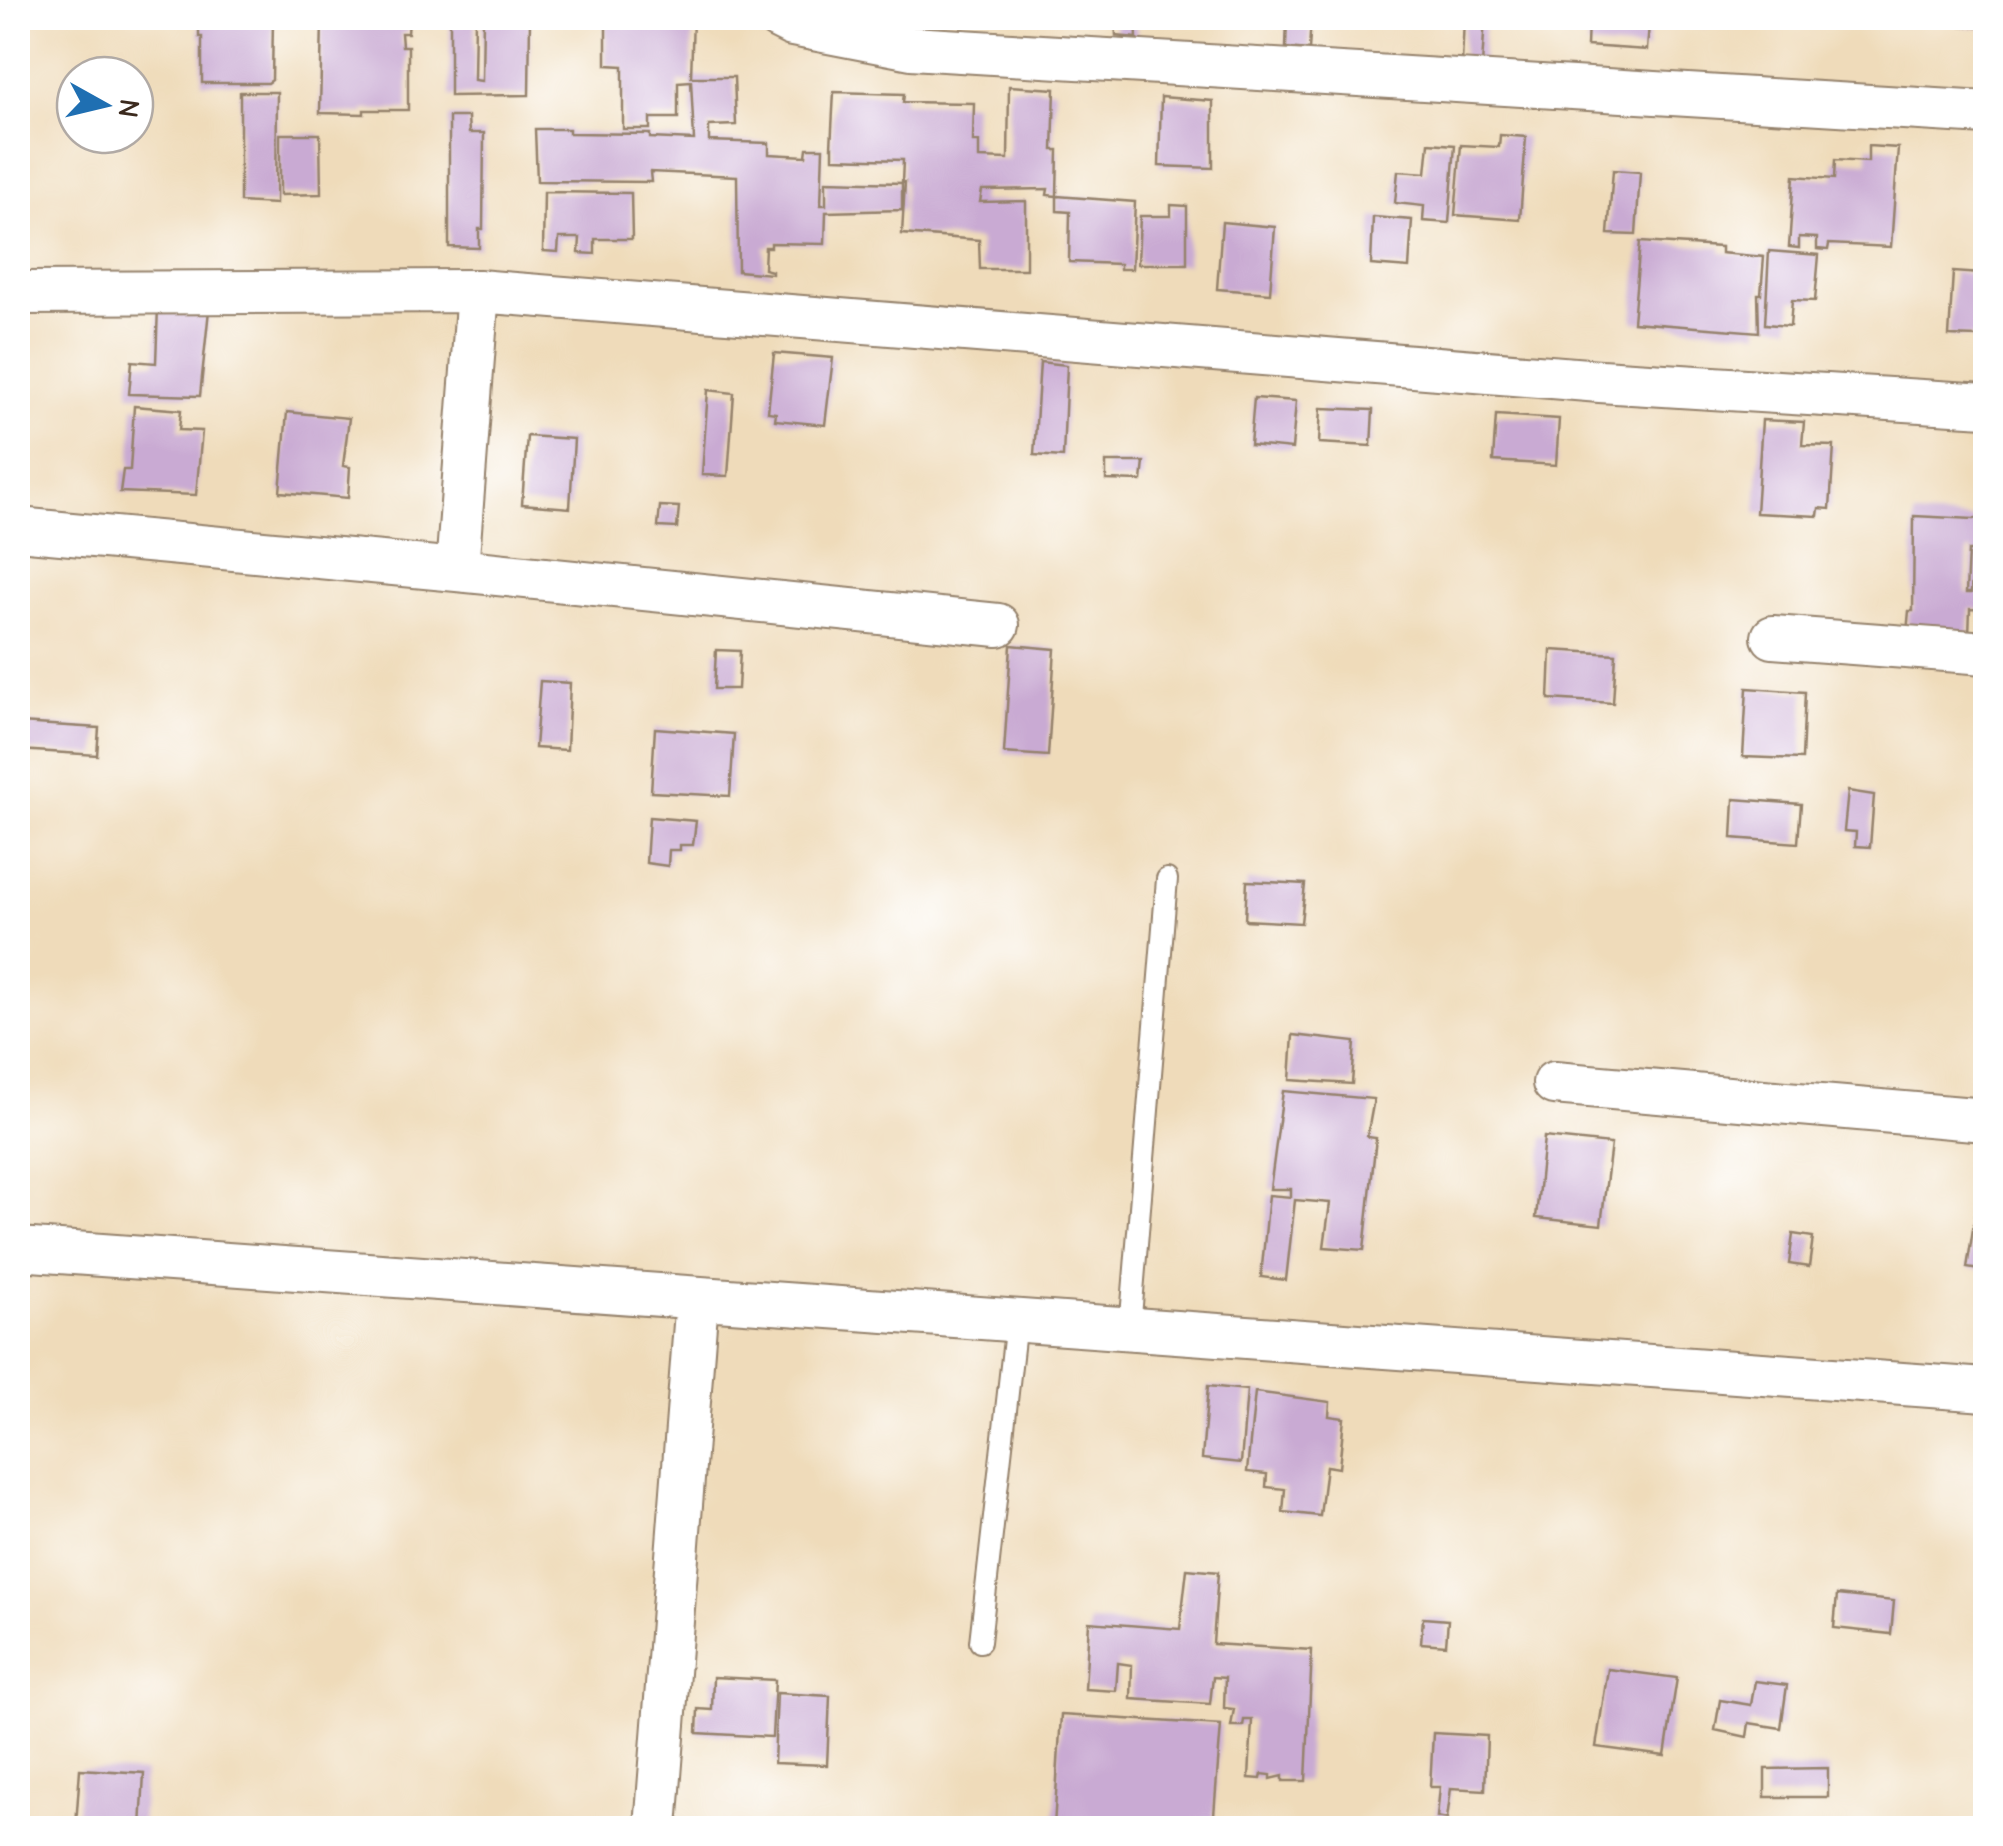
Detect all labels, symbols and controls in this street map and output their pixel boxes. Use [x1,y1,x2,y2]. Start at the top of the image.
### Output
north arrow [55,55,155,155]
text: N [112,97,146,120]

